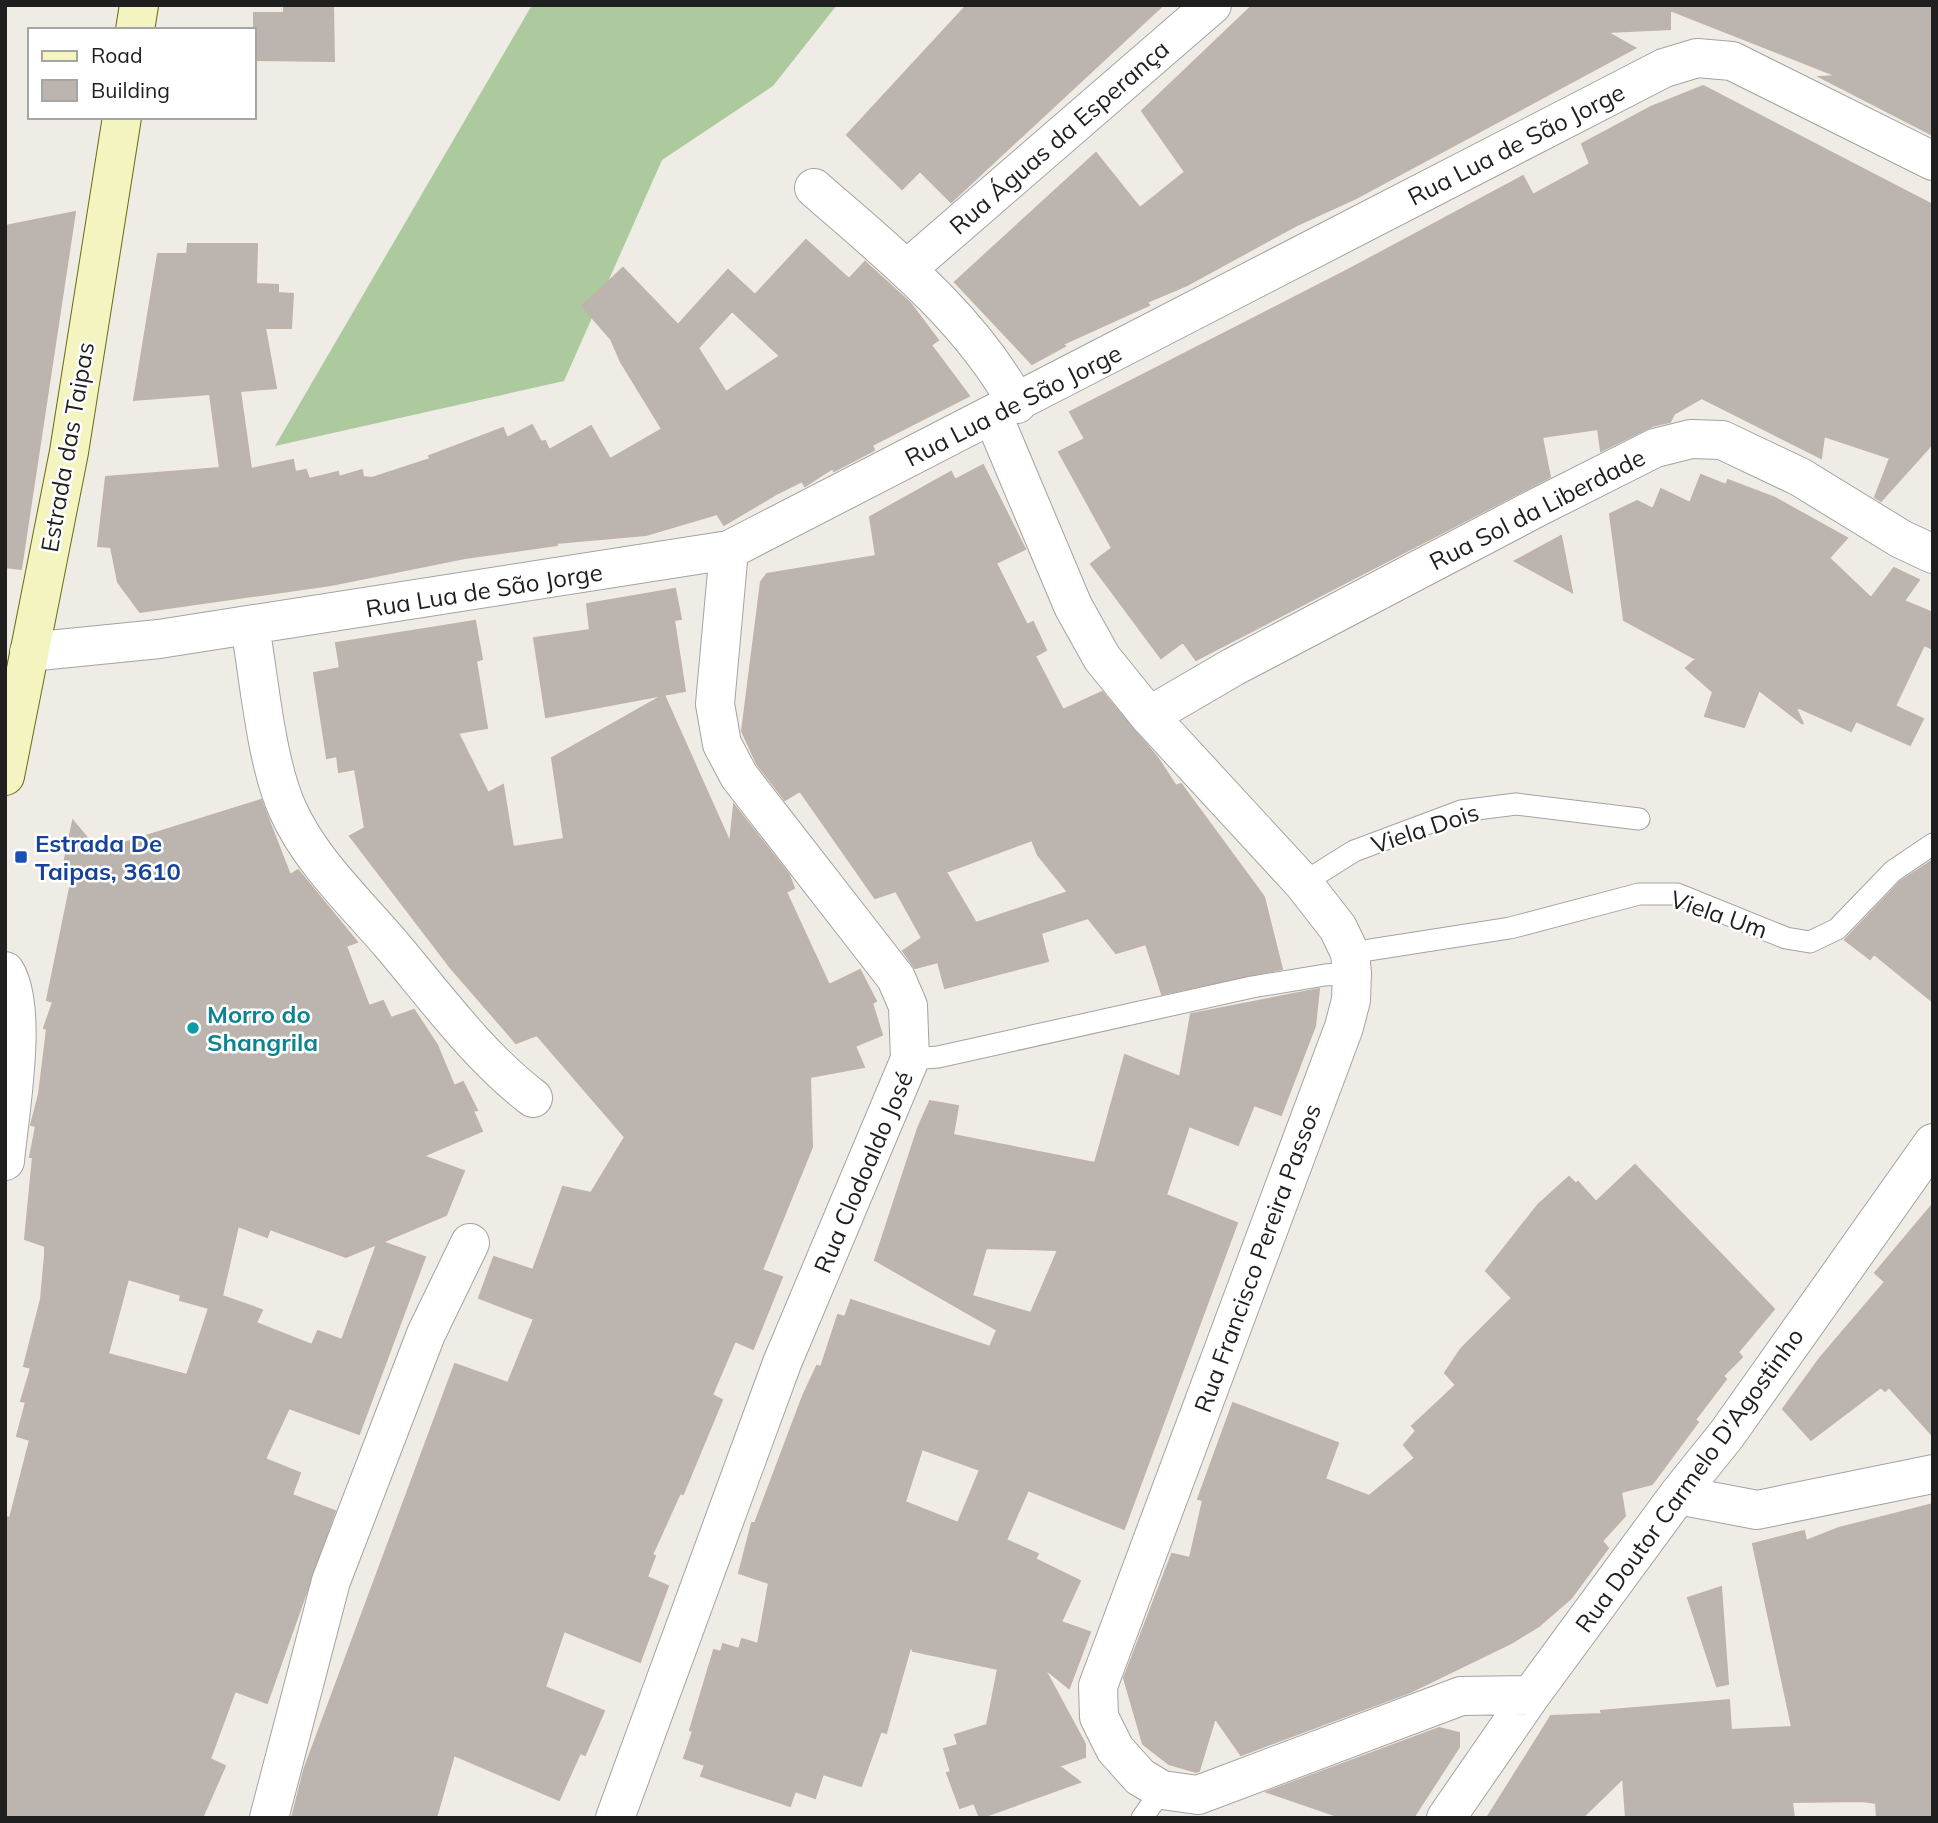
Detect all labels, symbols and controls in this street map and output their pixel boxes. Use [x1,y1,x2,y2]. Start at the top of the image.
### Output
legend [28,28,256,119]
street label: Rua Águas da Esperança [943,33,1175,241]
text: Road [91,42,142,68]
street label: Rua Lua de São Jorge [1403,76,1629,212]
text: Building [91,77,170,103]
street label: Rua Lua de São Jorge [900,337,1126,473]
street label: Estrada das Taipas [34,340,100,554]
street label: Rua Sol da Liberdade [1424,442,1650,576]
street label: Rua Lua de São Jorge [364,556,604,624]
street label: Viela Dois [1368,797,1482,859]
place label: Estrada De Taipas, 3610 [35,828,181,886]
marker: Estrada De Taipas, 3610 [13,849,29,865]
street label: Viela Um [1667,883,1771,945]
place label: Morro do Shangrila [207,999,318,1057]
marker: Morro do Shangrila [185,1020,201,1036]
street label: Rua Clodoaldo José [807,1067,919,1277]
street label: Rua Francisco Pereira Passos [1187,1100,1327,1416]
street label: Rua Doutor Carmelo D'Agostinho [1568,1322,1810,1638]

